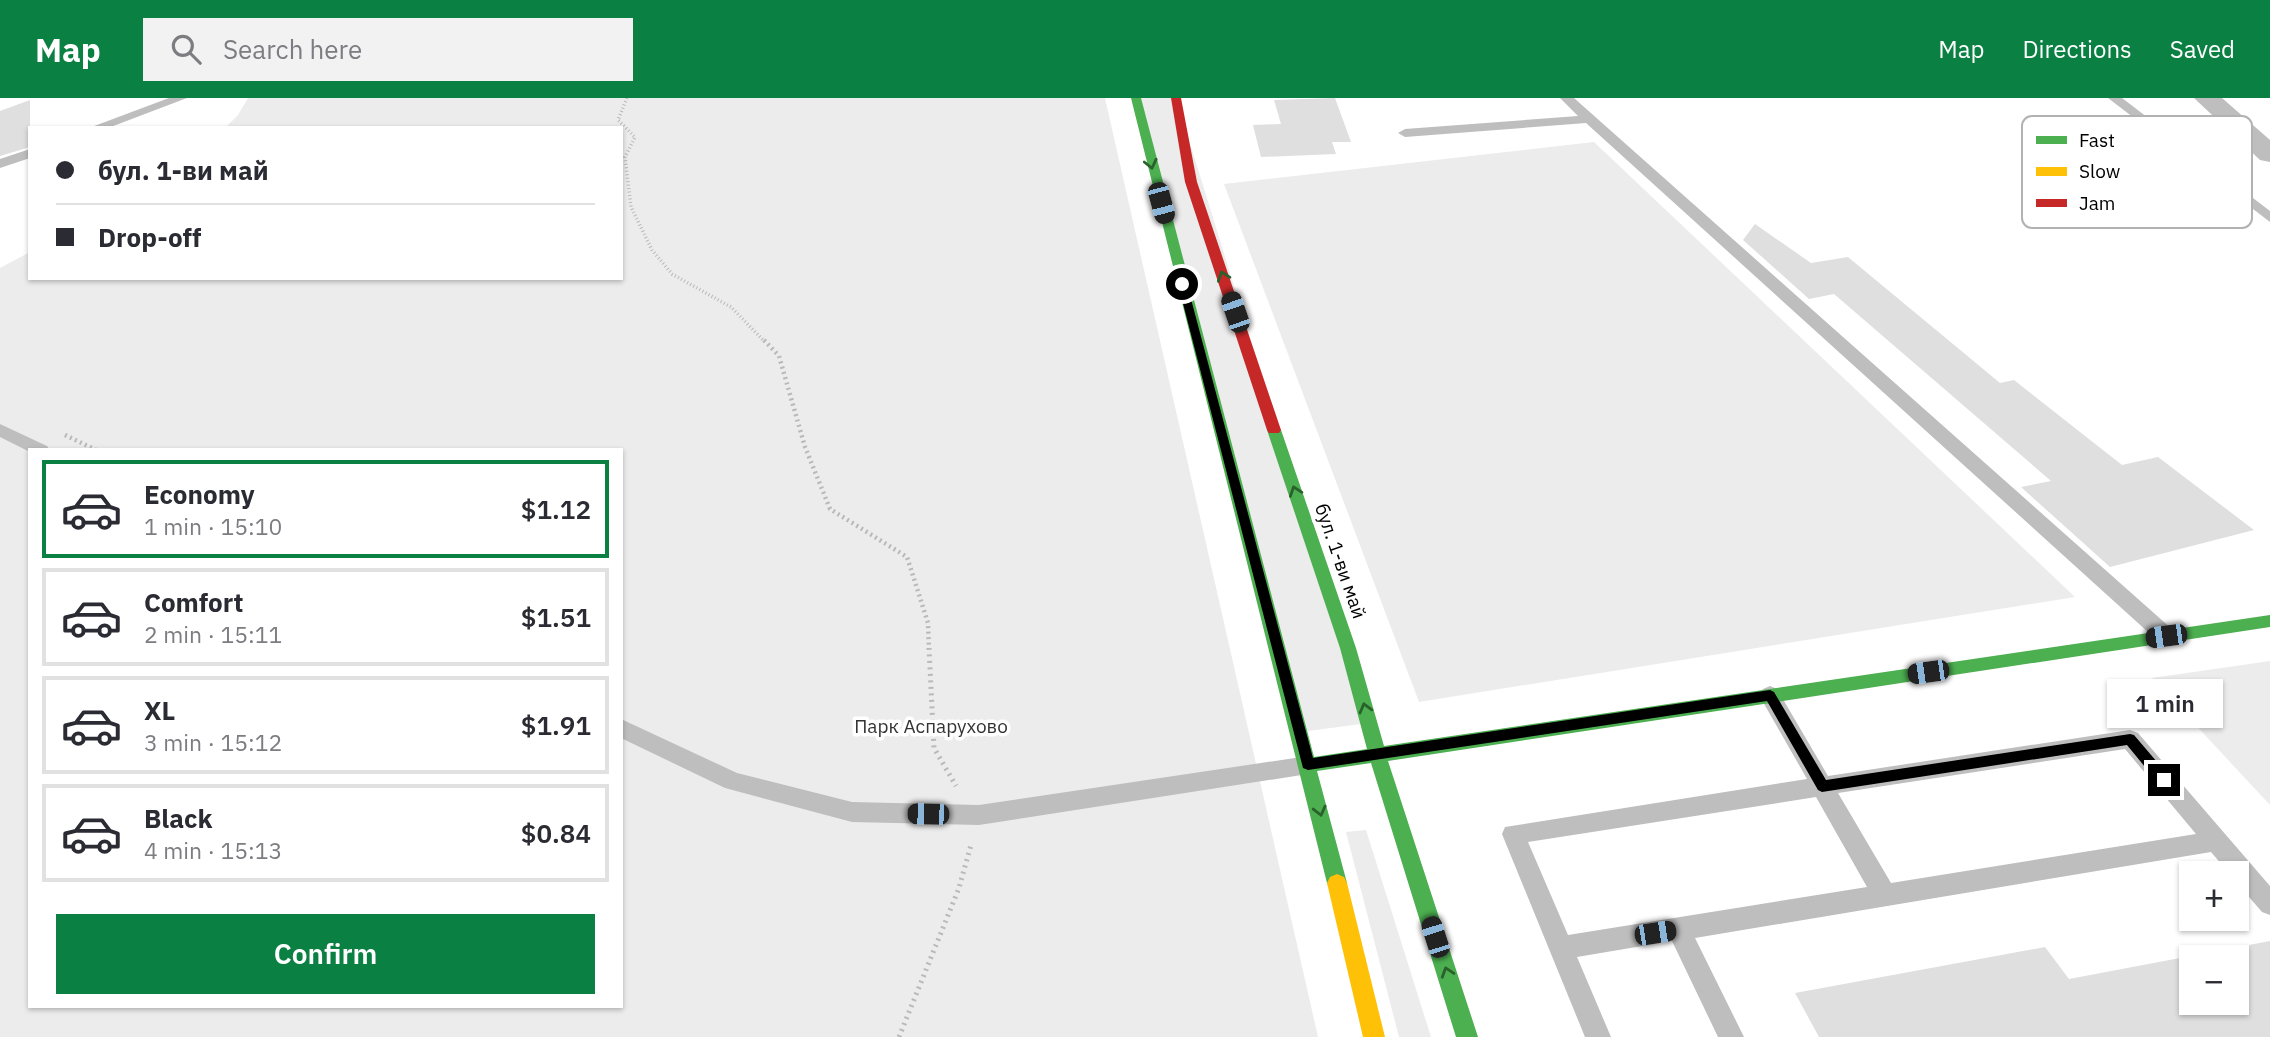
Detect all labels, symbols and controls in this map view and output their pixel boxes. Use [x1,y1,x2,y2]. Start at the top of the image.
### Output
search box [143,18,633,81]
text: Map [35,28,101,71]
icon: search [167,30,205,68]
text: Search here [223,32,362,66]
text: Map [1938,33,1984,65]
text: Directions [2022,33,2132,65]
text: Saved [2170,33,2235,65]
legend [2022,116,2252,228]
text: Fast [2079,128,2115,152]
text: бул. 1-ви май [98,153,269,187]
one-way arrow [1143,158,1157,170]
text: Slow [2079,159,2120,183]
car [1146,180,1177,226]
text: Jam [2079,191,2115,215]
text: Drop-off [98,220,201,254]
route start [1166,268,1198,300]
one-way arrow [1217,270,1231,282]
car [1219,289,1252,335]
text: Economy [144,477,255,511]
icon: car [60,478,123,541]
one-way arrow [1289,486,1304,498]
text: $1.12 [521,492,591,526]
street label: бул. 1-ви май [1310,500,1372,622]
text: 1 min · 15:10 [144,511,282,541]
text: Comfort [144,585,243,619]
icon: car [60,586,123,649]
text: $1.51 [521,600,591,634]
text: 2 min · 15:11 [144,619,282,649]
car [2144,623,2189,649]
car [1906,659,1951,685]
callout: 1 min [2106,678,2222,728]
text: 1 min [2135,688,2195,718]
text: XL [144,693,175,727]
icon: car [60,694,123,757]
one-way arrow [1358,702,1373,714]
text: $1.91 [521,708,591,742]
park label: Парк Аспарухово [854,714,1008,738]
text: 3 min · 15:12 [144,727,282,757]
route end [2148,764,2180,796]
text: Black [144,801,212,835]
icon: car [60,802,123,865]
car [907,803,950,825]
one-way arrow [1312,805,1326,817]
text: $0.84 [521,816,591,850]
text: 4 min · 15:13 [144,835,282,865]
map controls [2179,861,2249,1015]
button: + [2179,861,2249,931]
button: Confirm [56,914,595,994]
car [1419,914,1452,960]
car [1633,919,1678,947]
button: − [2179,945,2249,1015]
one-way arrow [1440,966,1455,978]

